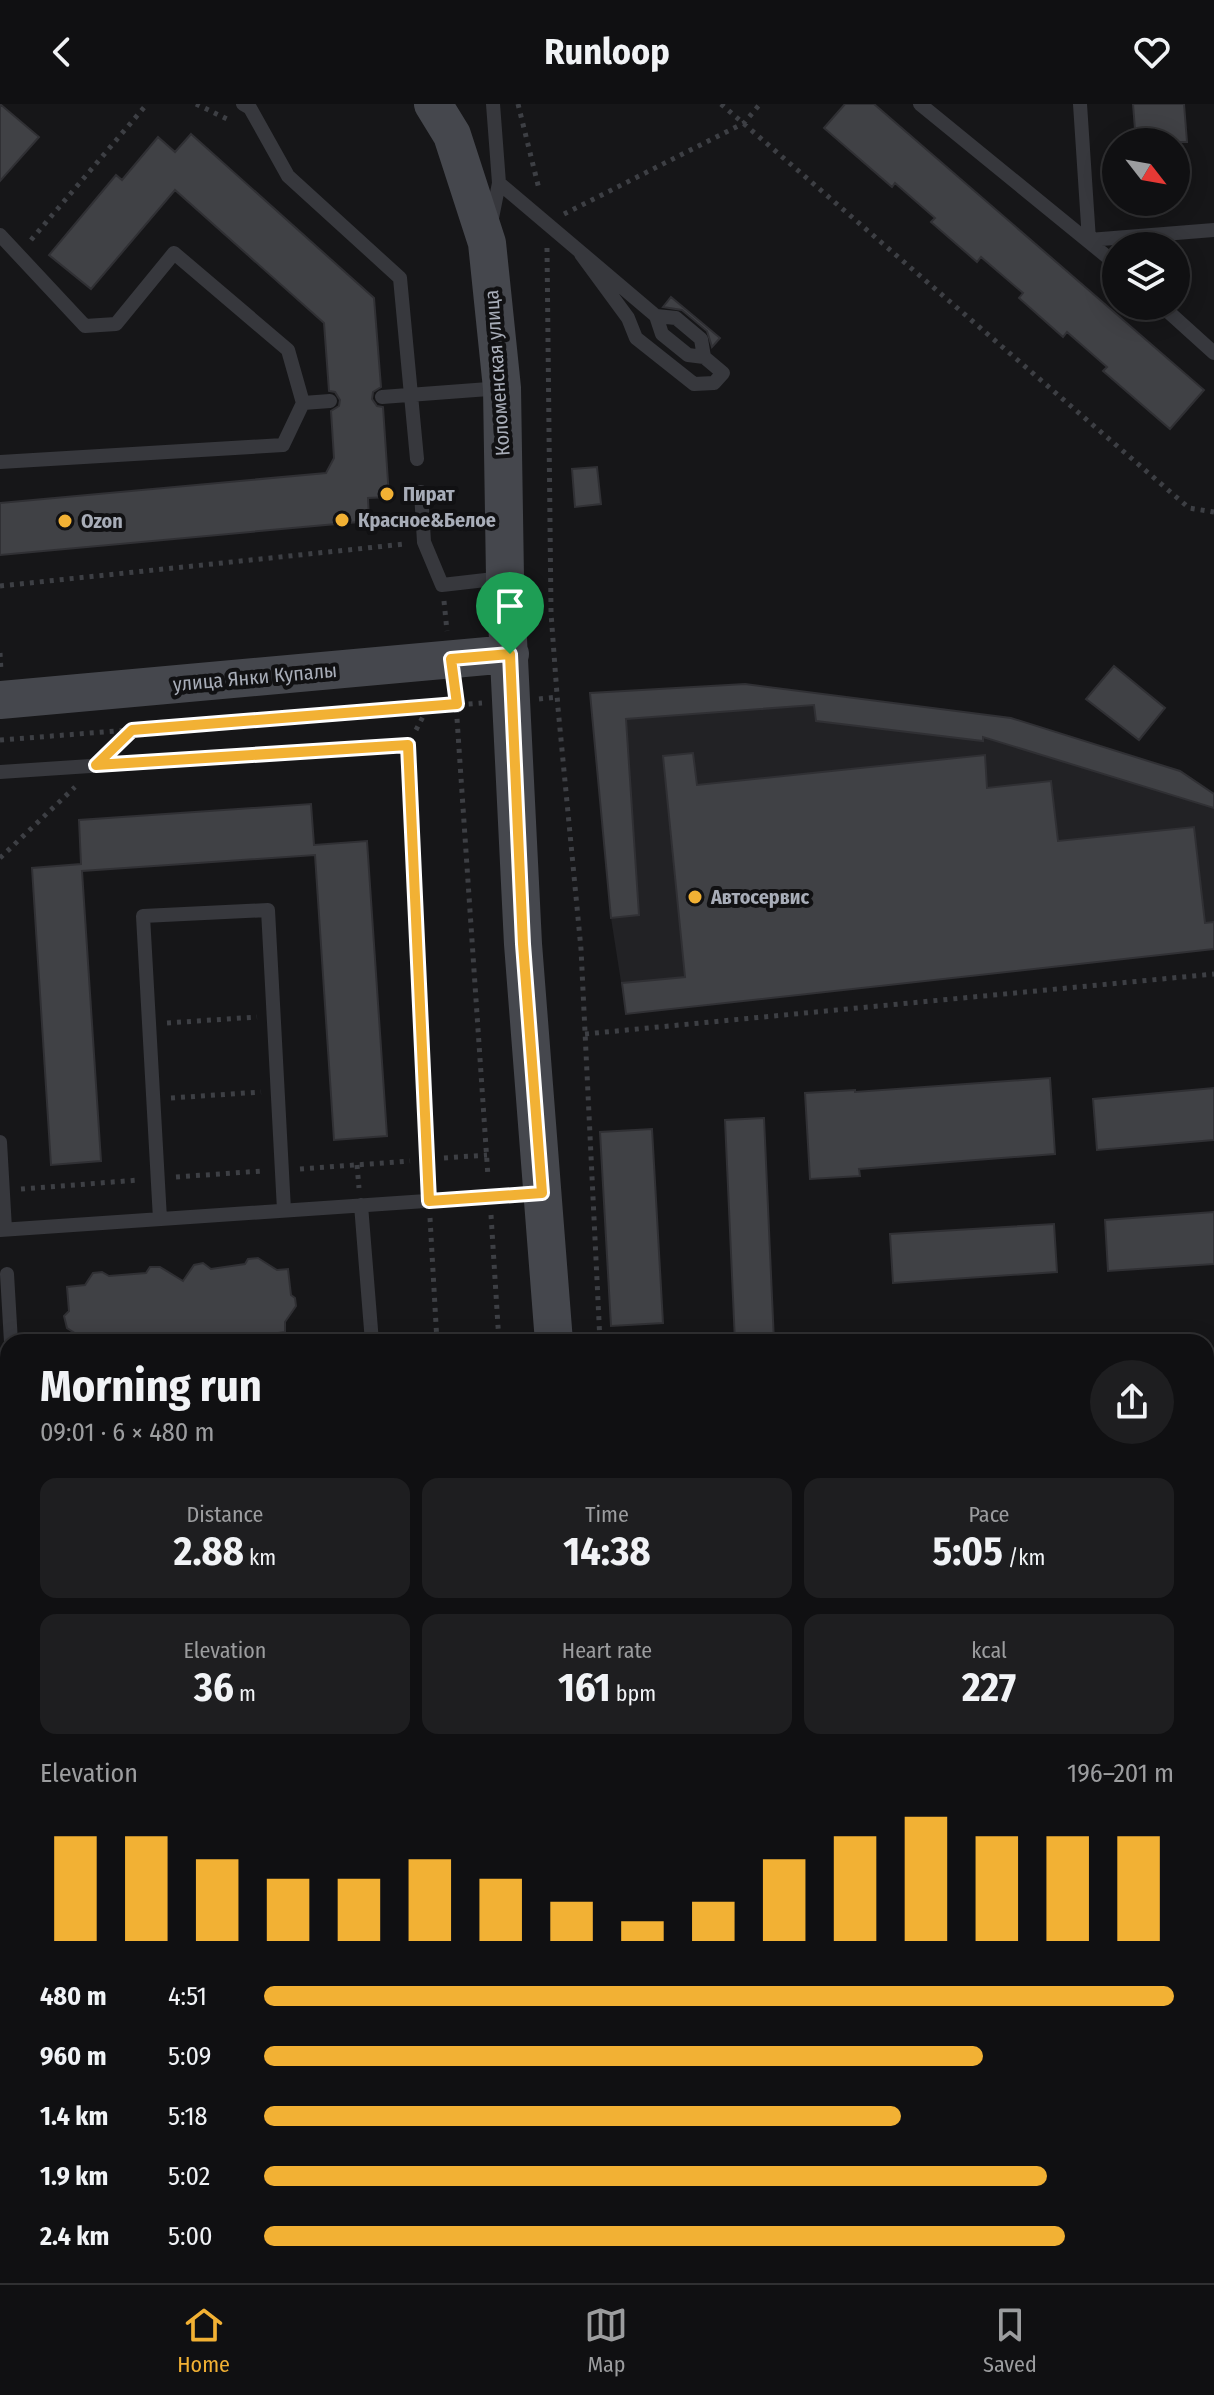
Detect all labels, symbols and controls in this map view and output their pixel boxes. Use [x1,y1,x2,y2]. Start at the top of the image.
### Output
icon: back [40,30,84,74]
text: Runloop [544,30,670,74]
icon: heart [1130,30,1174,74]
north arrow [1102,128,1190,216]
map controls [1102,128,1190,320]
button: layers [1102,232,1190,320]
street label: Коломенская улица [479,289,515,457]
place label: Пират [403,482,455,506]
marker: Пират [378,485,396,503]
place label: Красное&Белое [358,508,496,532]
place label: Ozon [81,509,123,533]
marker: Красное&Белое [333,511,351,529]
marker: Ozon [56,512,74,530]
pin [476,572,544,654]
icon: arrive [488,584,532,628]
street label: улица Янки Купалы [172,658,338,696]
place label: Автосервис [710,885,809,909]
marker: Автосервис [686,888,704,906]
text: Morning run [40,1360,262,1413]
button: share [1090,1360,1174,1444]
text: 09:01 · 6 × 480 m [40,1417,214,1448]
text: Distance [186,1501,264,1528]
text: Time [585,1501,629,1528]
text: Pace [968,1501,1010,1528]
text: 2.88 [174,1528,244,1576]
text: 14:38 [563,1528,651,1576]
text: 5:05 [933,1528,1003,1576]
text: km [244,1544,276,1571]
text: /km [1003,1544,1045,1571]
text: Elevation [184,1637,266,1664]
text: Heart rate [562,1637,652,1664]
text: kcal [971,1637,1007,1664]
text: 36 [194,1664,234,1712]
text: 161 [558,1664,611,1712]
text: 227 [962,1664,1016,1712]
text: m [234,1680,256,1707]
text: bpm [611,1680,656,1707]
text: Elevation [40,1758,138,1789]
text: 196–201 m [1067,1758,1174,1789]
text: 480 m [40,1981,107,2012]
text: 4:51 [168,1981,207,2012]
text: 960 m [40,2041,106,2072]
text: 5:09 [168,2041,211,2072]
text: 1.4 km [40,2101,108,2132]
text: 5:18 [168,2101,208,2132]
text: 1.9 km [40,2161,108,2192]
text: 5:02 [168,2161,210,2192]
text: 2.4 km [40,2221,109,2252]
text: 5:00 [168,2221,213,2252]
tab: Home [177,2303,230,2378]
tab: Map [584,2303,628,2378]
tab: Saved [983,2303,1037,2378]

